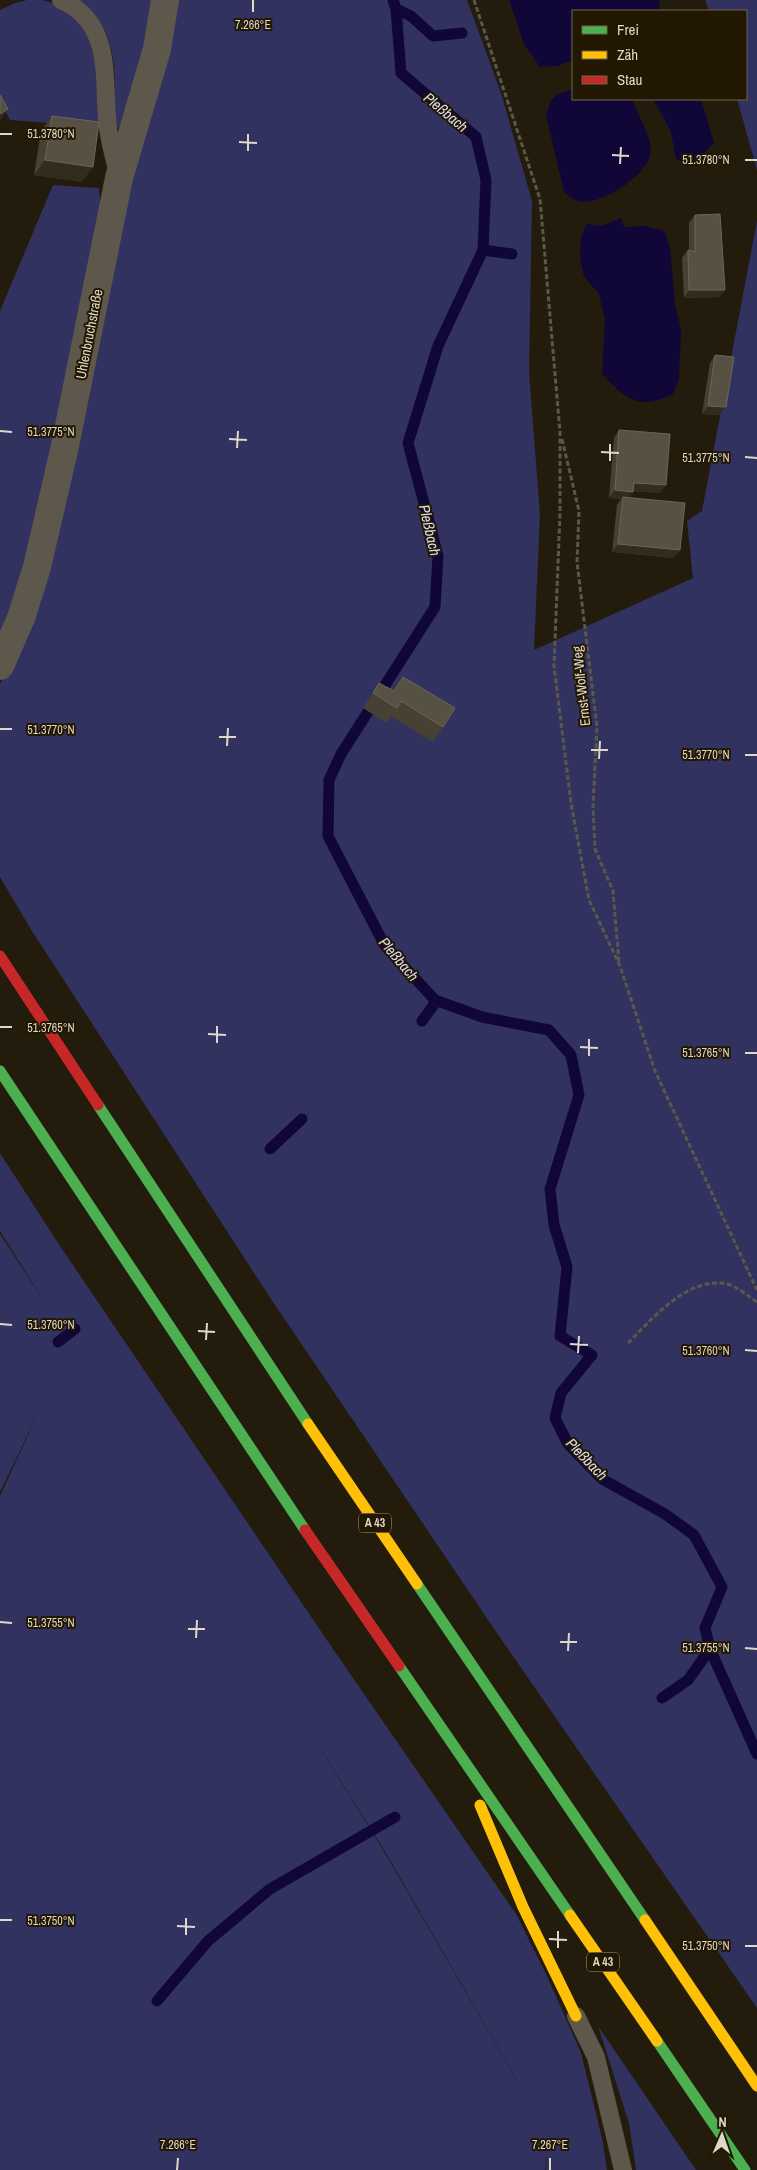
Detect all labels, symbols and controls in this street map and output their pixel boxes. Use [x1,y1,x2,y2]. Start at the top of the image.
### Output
legend [572,10,747,100]
text: 7.266°E [235,17,271,33]
text: Frei [617,19,639,40]
text: Zäh [617,44,638,65]
text: Stau [617,69,642,90]
water label: Pleßbach [419,87,473,137]
text: 51.3780°N [27,126,75,142]
text: 51.3780°N [682,152,730,168]
street label: Uhlenbruchstraße [71,287,107,381]
text: 51.3775°N [27,424,75,440]
text: 51.3775°N [682,450,730,466]
water label: Pleßbach [414,502,446,558]
street label: Ernst-Wolf-Weg [568,644,594,727]
text: 51.3770°N [27,722,75,738]
text: 51.3770°N [682,747,730,763]
water label: Pleßbach [374,932,424,986]
text: 51.3765°N [27,1020,75,1036]
text: 51.3765°N [682,1045,730,1061]
text: 51.3760°N [27,1317,75,1333]
text: 51.3760°N [682,1343,730,1359]
water label: Pleßbach [561,1433,613,1485]
road number: A 43 [359,1514,391,1532]
text: 51.3755°N [27,1615,75,1631]
text: 51.3755°N [682,1640,730,1656]
text: 51.3750°N [27,1913,75,1929]
text: 51.3750°N [682,1938,730,1954]
road number: A 43 [587,1952,619,1971]
north arrow [697,2110,747,2160]
text: N [718,2113,727,2131]
text: 7.266°E [160,2137,196,2153]
text: 7.267°E [532,2137,568,2153]

